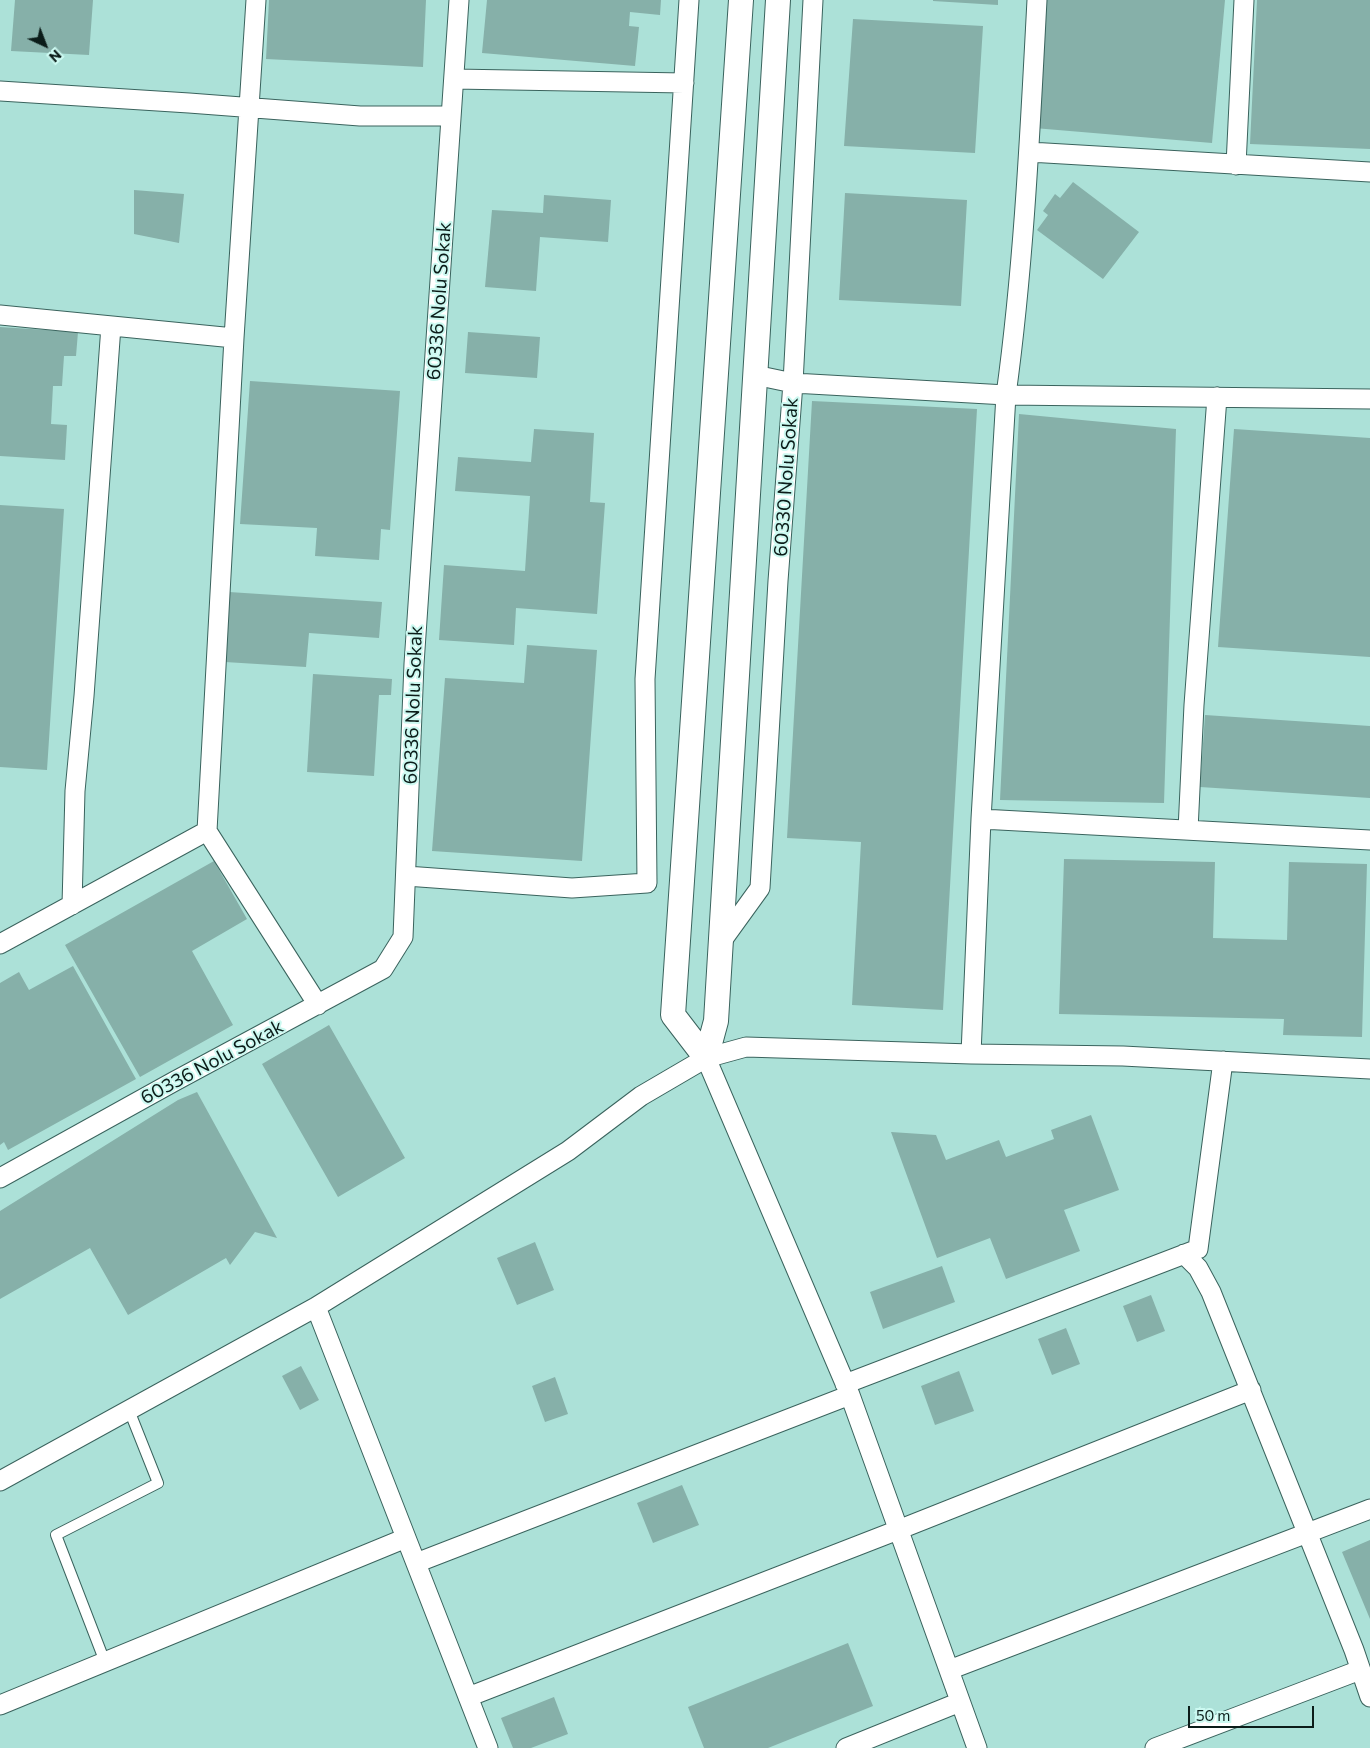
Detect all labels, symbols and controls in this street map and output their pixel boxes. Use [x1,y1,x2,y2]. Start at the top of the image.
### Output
north arrow [20,20,70,70]
text: N [46,47,65,66]
street label: 60336 Nolu Sokak [422,221,456,381]
street label: 60330 Nolu Sokak [769,397,803,557]
street label: 60336 Nolu Sokak [399,625,427,785]
street label: 60336 Nolu Sokak [137,1015,287,1109]
scale bar [1190,1696,1316,1728]
text: 50 m [1196,1706,1230,1724]

